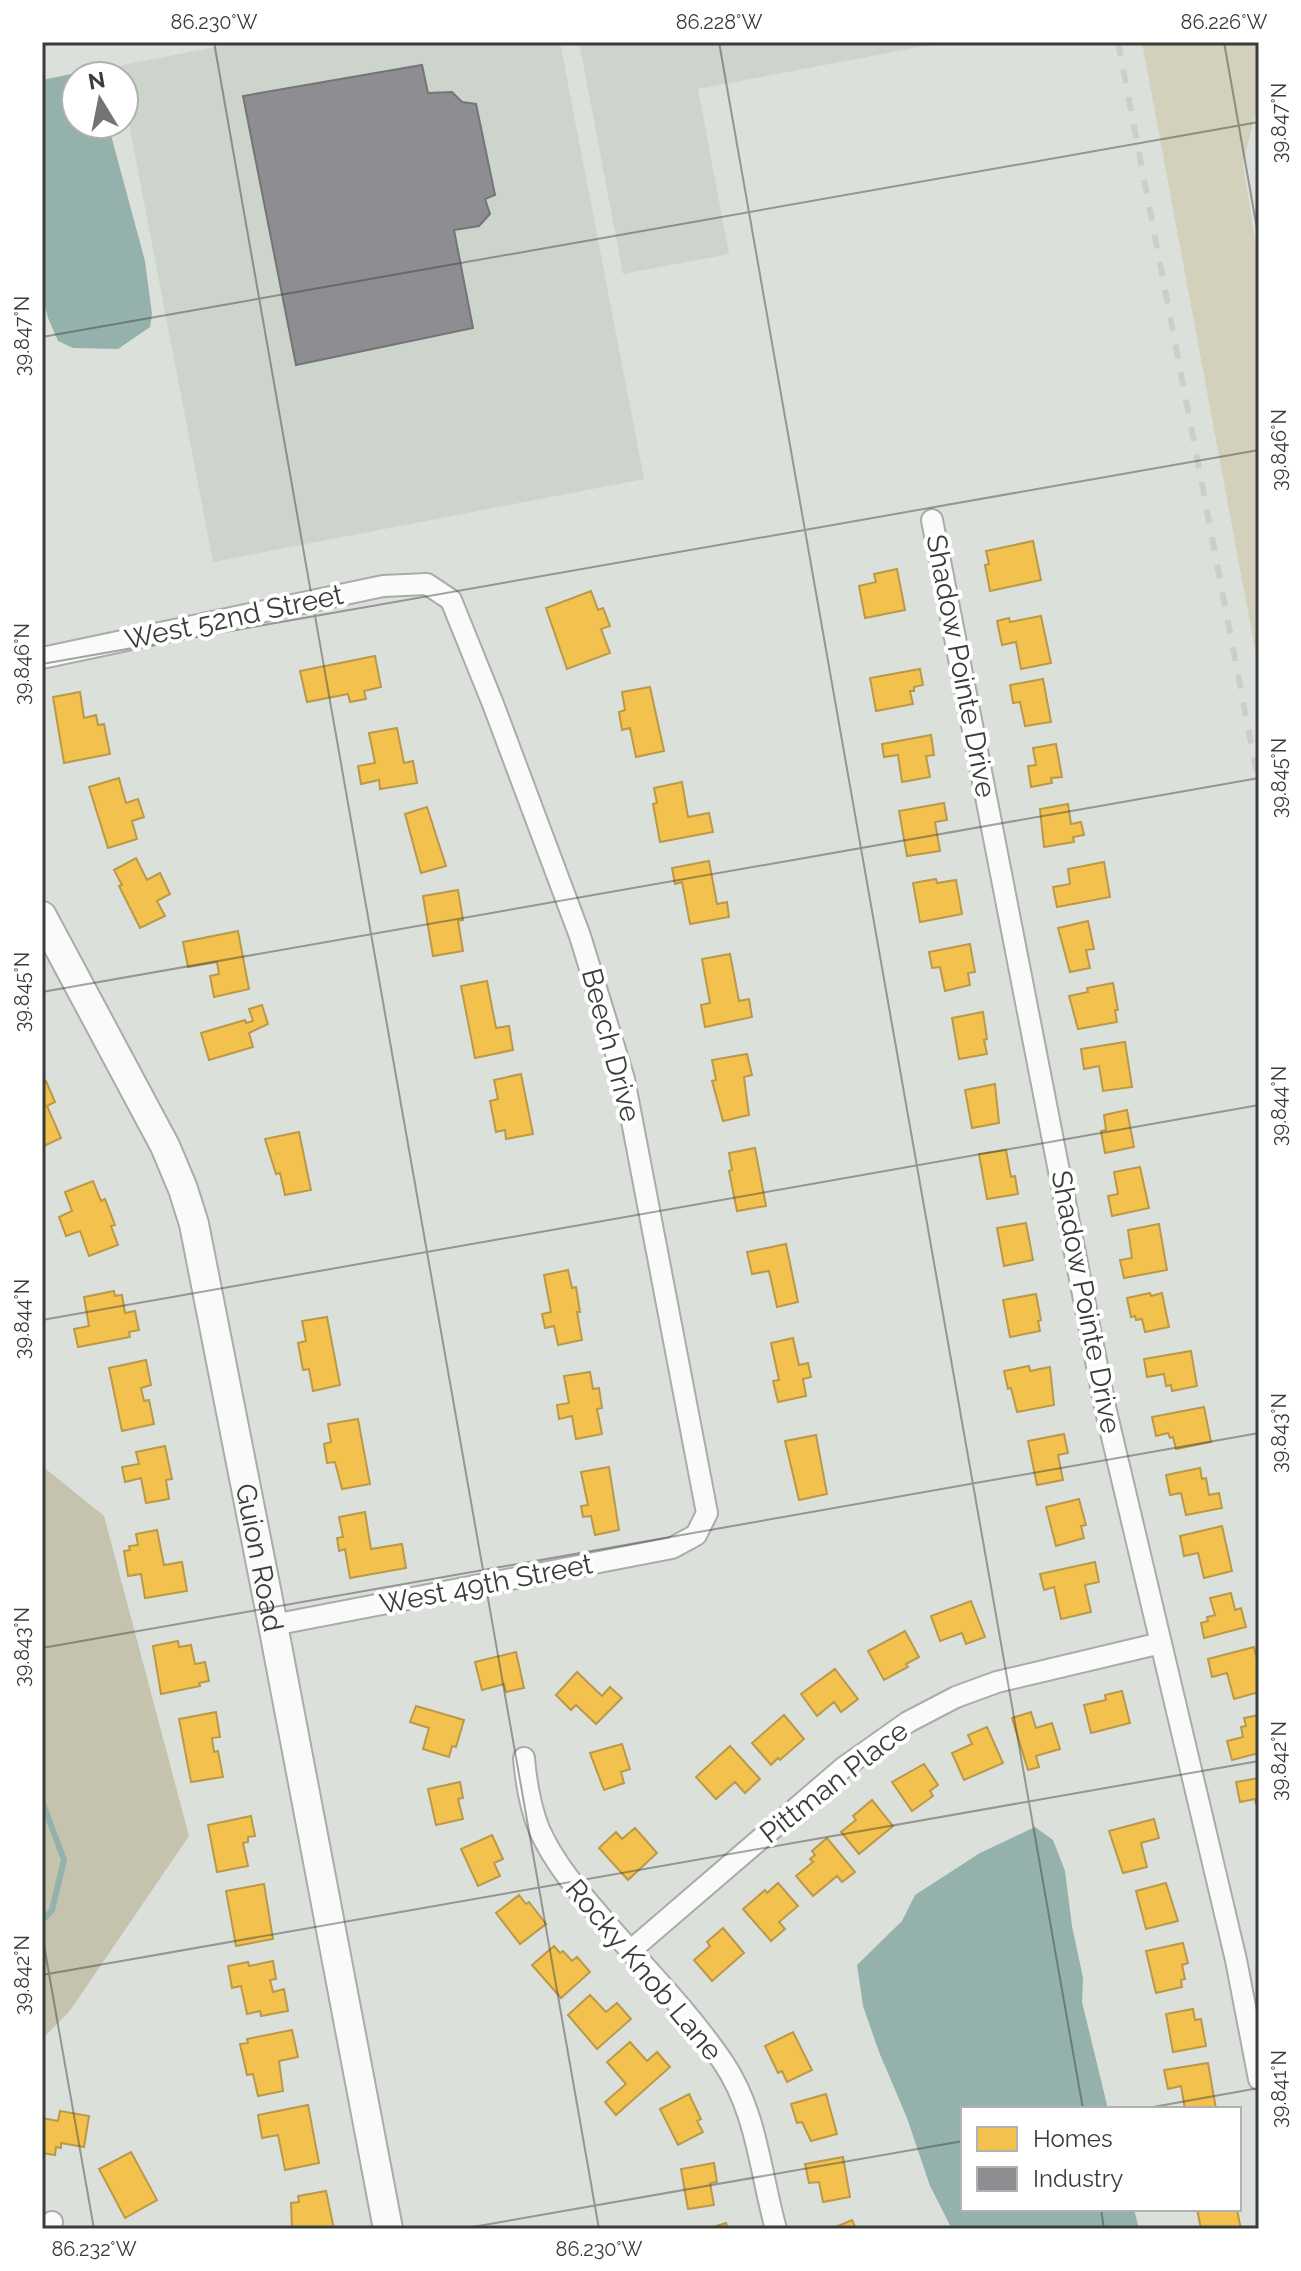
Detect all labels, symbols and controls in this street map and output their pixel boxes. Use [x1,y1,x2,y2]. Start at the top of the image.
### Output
text: 86.230°W [171,10,258,34]
text: 86.228°W [676,10,762,34]
text: 86.226°W [1181,10,1267,34]
north arrow [60,60,140,140]
text: N [86,66,107,95]
text: 39.847°N [1267,83,1291,163]
text: 39.847°N [10,296,34,376]
text: 39.846°N [1267,409,1291,491]
street label: Shadow Pointe Drive [919,532,1003,800]
street label: West 52nd Street [122,578,347,656]
text: 39.846°N [10,623,34,705]
text: 39.845°N [1267,738,1291,818]
text: 39.845°N [10,952,34,1032]
street label: Beech Drive [575,965,647,1125]
text: 39.844°N [1267,1066,1291,1146]
street label: Shadow Pointe Drive [1044,1168,1128,1436]
text: 39.844°N [10,1279,34,1359]
text: 39.843°N [1267,1393,1291,1473]
street label: Guion Road [229,1481,290,1634]
street label: West 49th Street [377,1547,596,1621]
text: 39.843°N [10,1607,34,1687]
street label: Pittman Place [753,1714,915,1850]
text: 39.842°N [1267,1721,1291,1801]
street label: Rocky Knob Lane [559,1873,729,2067]
text: 39.842°N [10,1935,34,2015]
text: 39.841°N [1267,2050,1291,2128]
legend [961,2107,1241,2211]
text: Homes [1033,2124,1113,2153]
text: Industry [1033,2164,1123,2193]
text: 86.232°W [51,2237,137,2261]
text: 86.230°W [556,2237,643,2261]

